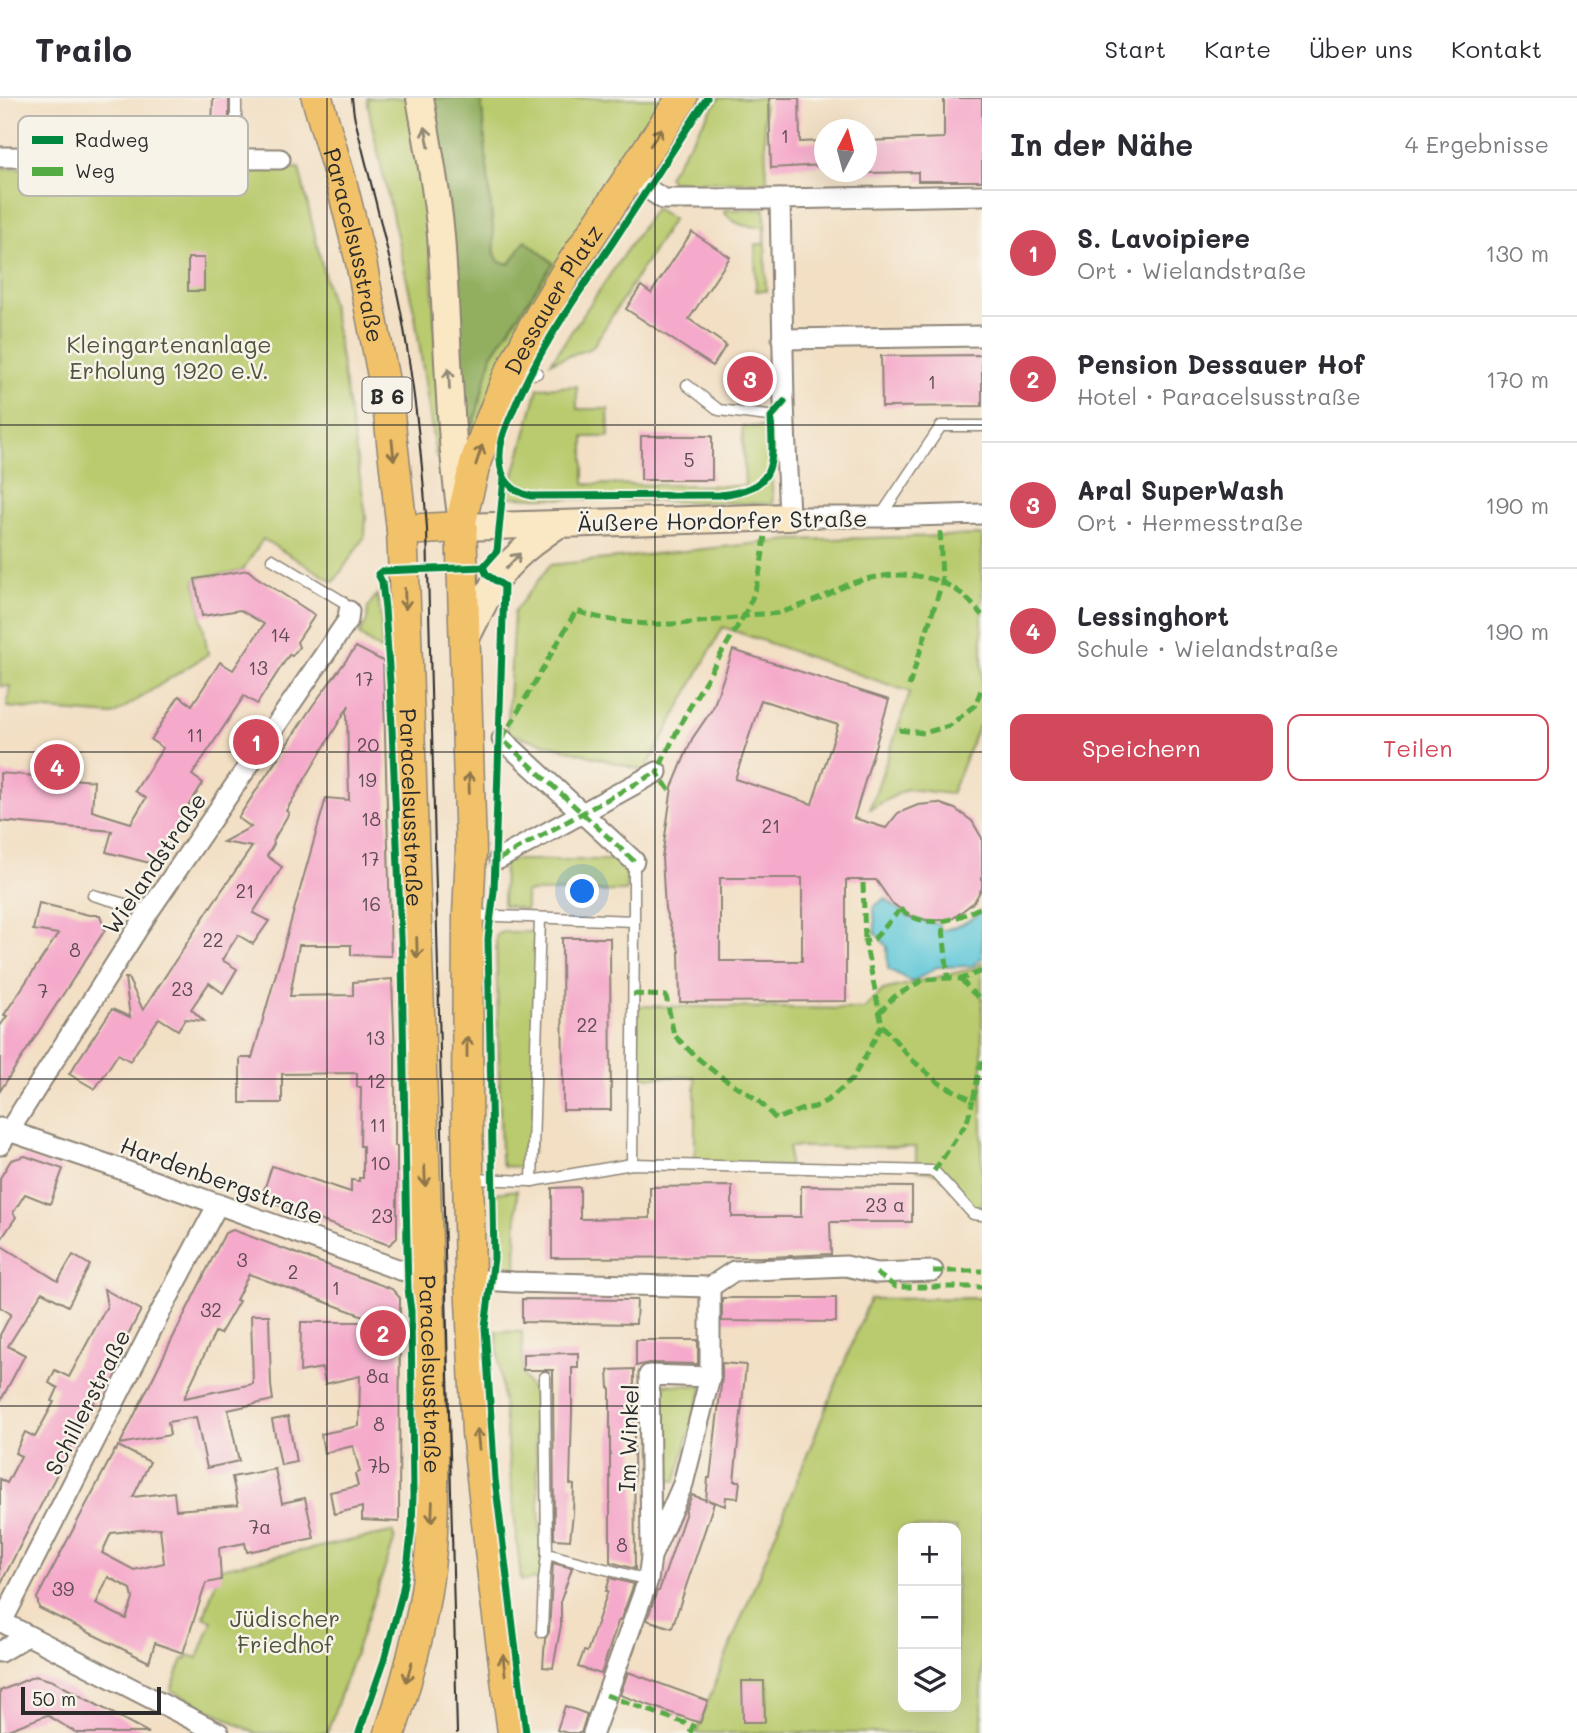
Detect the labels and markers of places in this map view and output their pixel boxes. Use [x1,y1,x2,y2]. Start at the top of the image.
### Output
pin: 3 [727,353,773,405]
pin: 1 [233,716,279,768]
pin: 4 [34,741,80,793]
pin: 2 [360,1307,406,1359]

